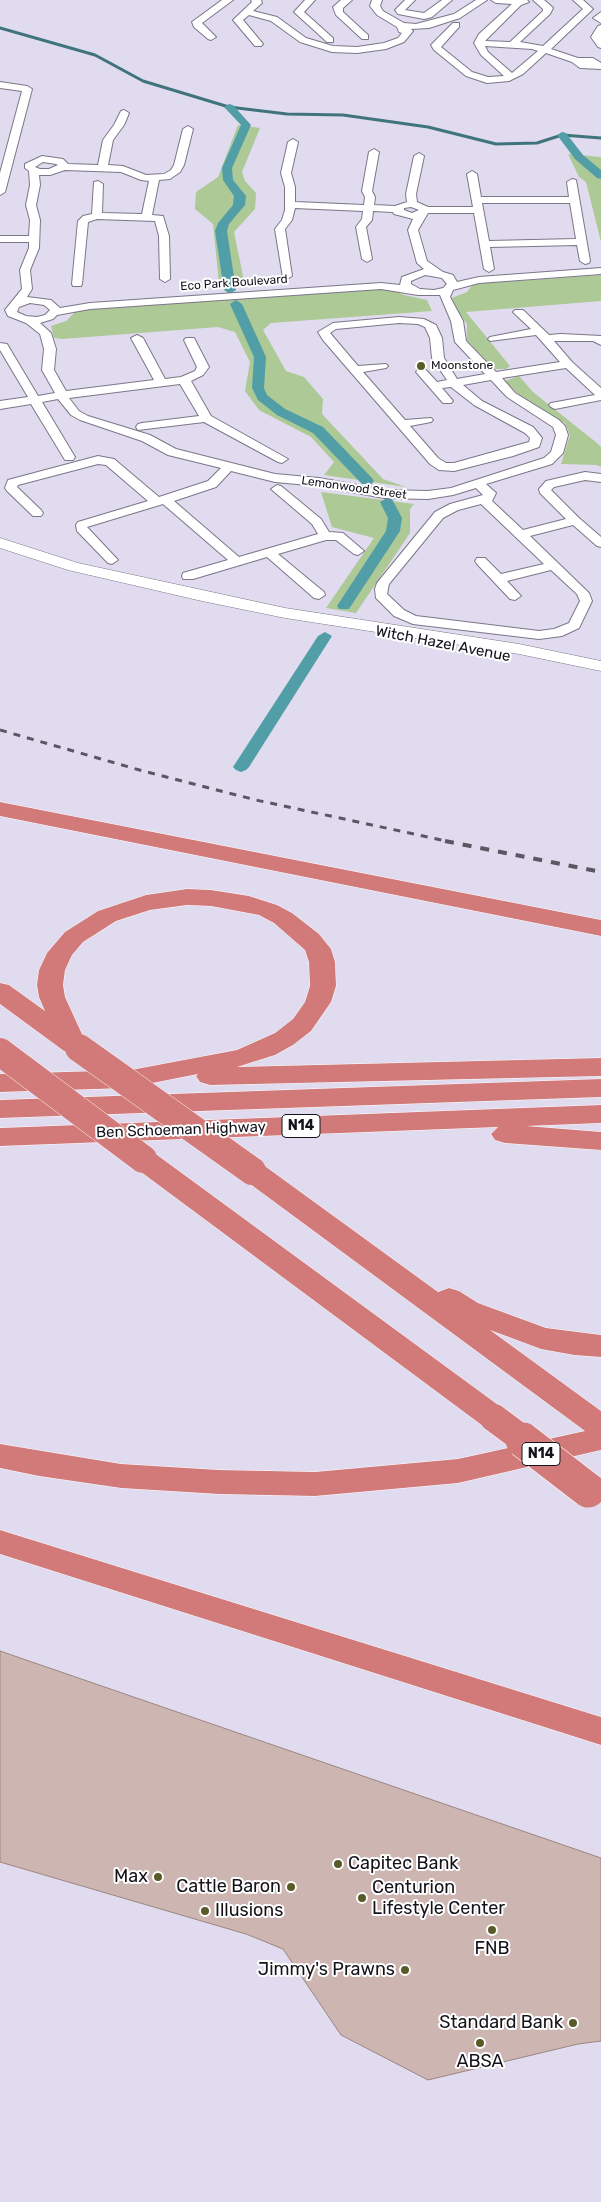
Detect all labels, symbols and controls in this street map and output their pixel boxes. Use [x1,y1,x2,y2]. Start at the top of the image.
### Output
street label: Eco Park Boulevard [180,272,288,294]
place label: Moonstone [431,359,493,373]
marker: Moonstone [415,360,427,372]
street label: Lemonwood Street [300,473,408,503]
street label: Witch Hazel Avenue [374,622,512,666]
road number: N14 [282,1114,320,1138]
street label: Ben Schoeman Highway [96,1118,266,1142]
road number: N14 [522,1442,560,1466]
place label: Capitec Bank [348,1853,459,1875]
marker: Capitec Bank [332,1858,344,1870]
place label: Max [114,1866,148,1888]
marker: Max [152,1871,164,1883]
place label: Cattle Baron [176,1876,281,1898]
place label: Centurion Lifestyle Center [372,1877,505,1920]
marker: Cattle Baron [285,1881,297,1893]
marker: Centurion Lifestyle Center [356,1892,368,1904]
place label: Illusions [215,1900,283,1922]
marker: Illusions [199,1905,211,1917]
marker: FNB [486,1924,498,1936]
place label: FNB [474,1938,510,1960]
place label: Jimmy's Prawns [258,1959,395,1981]
marker: Jimmy's Prawns [399,1964,411,1976]
place label: Standard Bank [439,2012,563,2034]
marker: Standard Bank [567,2017,579,2029]
marker: ABSA [474,2037,486,2049]
place label: ABSA [456,2051,504,2073]

